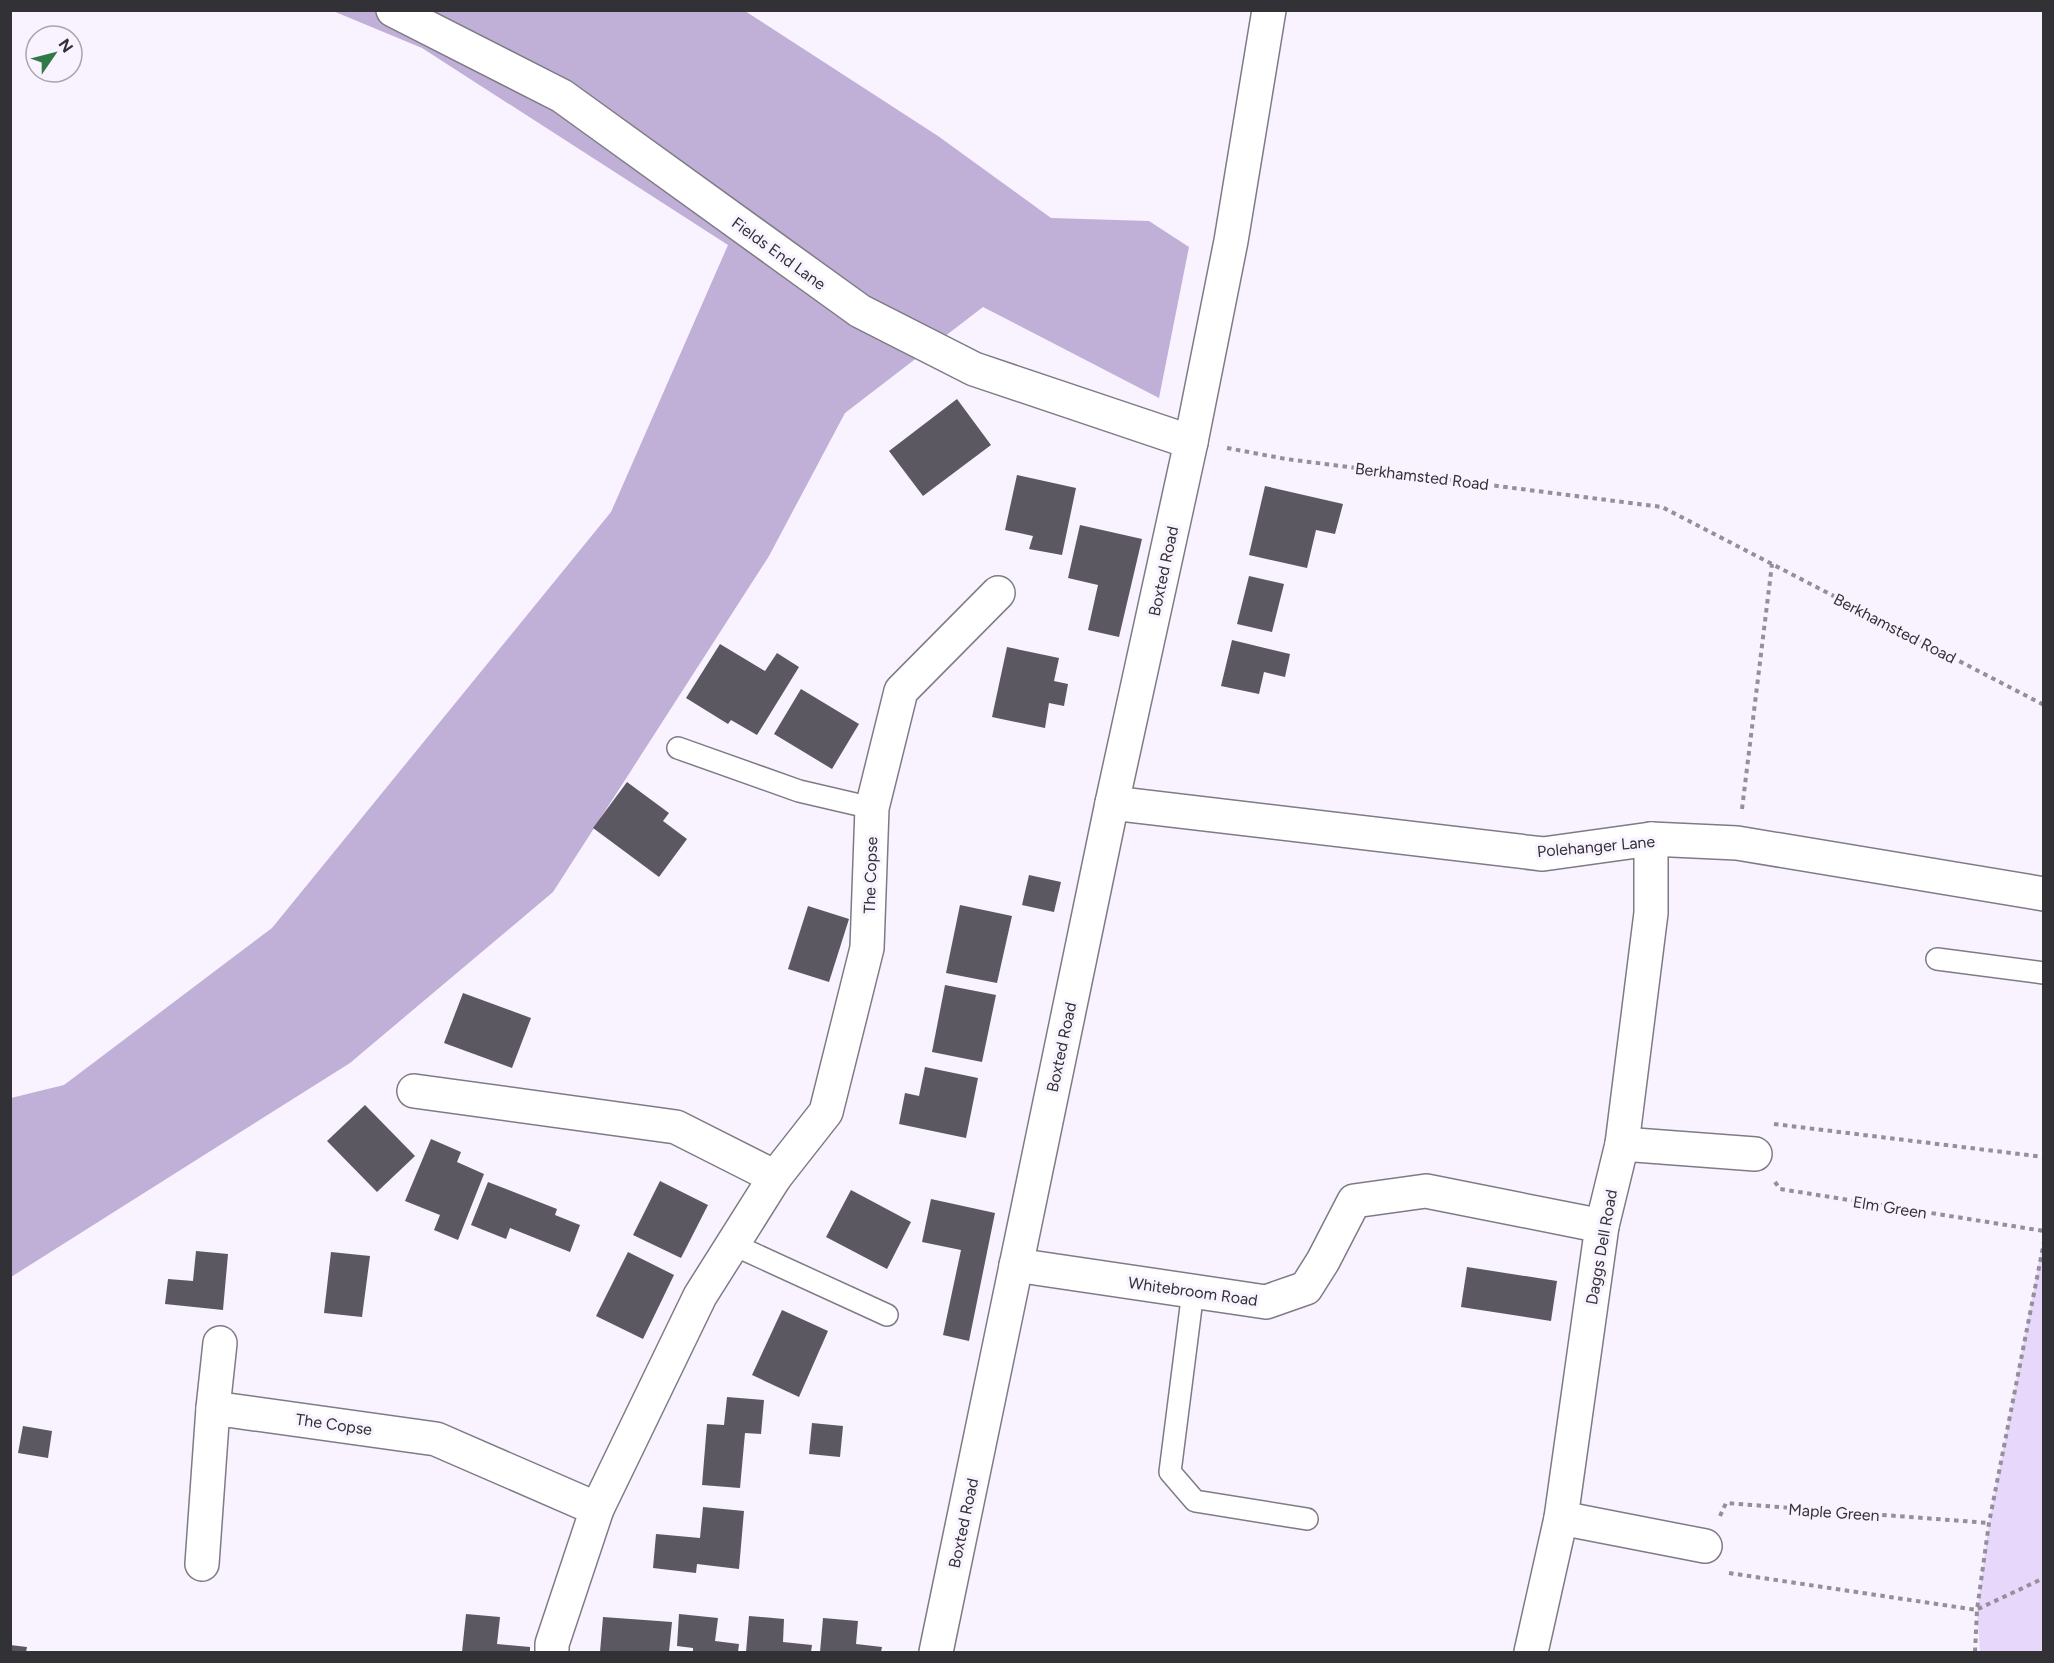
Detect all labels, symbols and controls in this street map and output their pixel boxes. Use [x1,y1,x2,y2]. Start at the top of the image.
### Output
north arrow [24,24,84,84]
text: N [55,35,77,56]
street label: Fields End Lane [728,213,830,294]
street label: Berkhamsted Road [1354,459,1490,494]
street label: Boxted Road [1145,524,1182,618]
street label: Berkhamsted Road [1830,589,1959,667]
street label: Polehanger Lane [1536,832,1656,861]
street label: The Copse [860,836,881,914]
street label: Boxted Road [1043,1000,1080,1094]
street label: Daggs Dell Road [1582,1188,1621,1306]
street label: Elm Green [1852,1192,1928,1223]
street label: Whitebroom Road [1127,1273,1259,1310]
street label: The Copse [295,1410,374,1439]
street label: Boxted Road [945,1476,982,1570]
street label: Maple Green [1788,1500,1880,1525]

